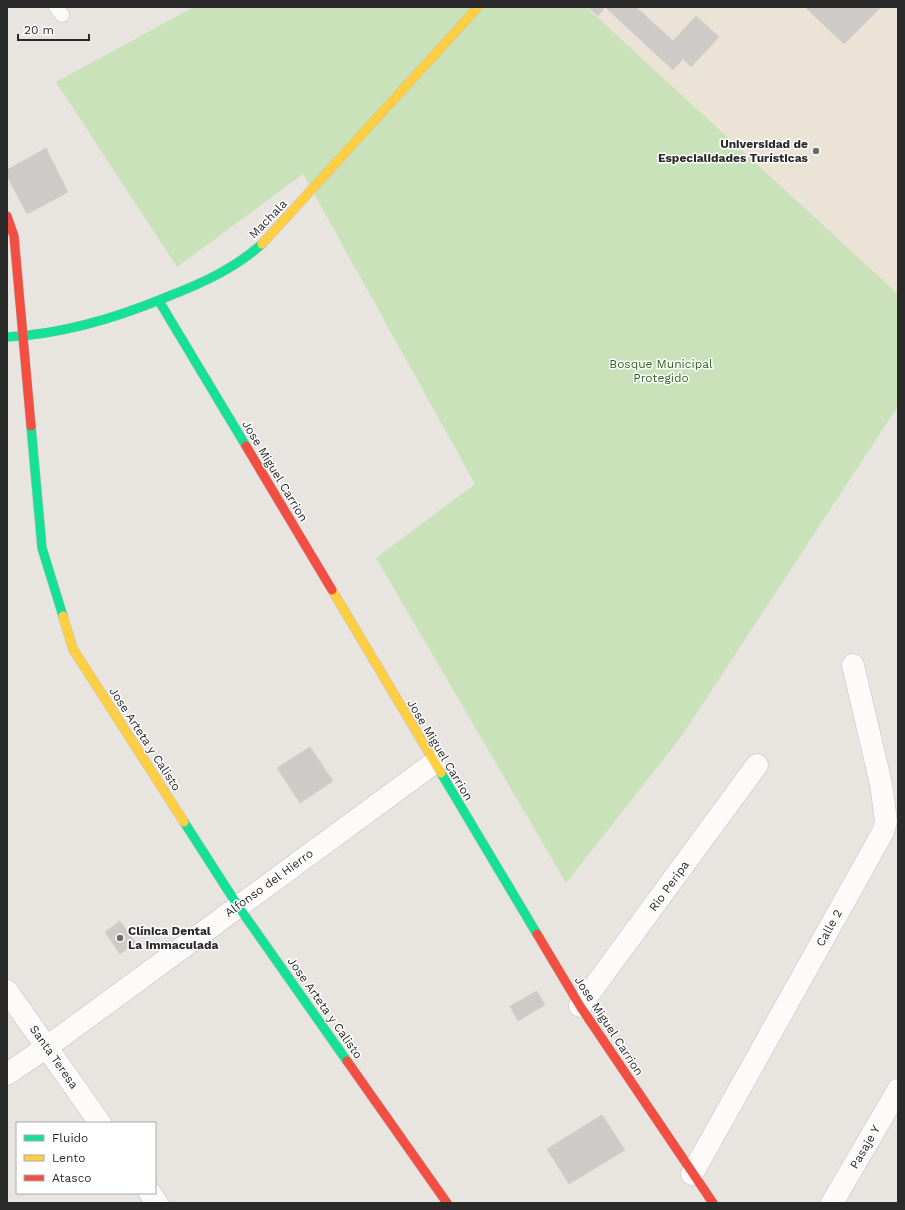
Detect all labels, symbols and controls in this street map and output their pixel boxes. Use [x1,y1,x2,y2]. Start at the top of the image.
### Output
scale bar [18,16,89,42]
text: 20 m [24,23,54,37]
place label: Universidad de Especialidades Turísticas [658,137,809,165]
marker: Universidad de Especialidades Turísticas [811,146,821,156]
street label: Machala [246,197,290,241]
park label: Bosque Municipal Protegido [609,357,713,385]
street label: Jose Miguel Carrion [239,418,311,524]
street label: Jose Arteta y Calisto [106,685,184,793]
street label: Jose Miguel Carrion [404,697,476,803]
street label: Alfonso del Hierro [222,846,316,920]
street label: Rio Peripa [646,858,692,914]
street label: Calle 2 [813,907,845,949]
place label: Clínica Dental La Immaculada [128,924,218,952]
marker: Clínica Dental La Immaculada [115,933,125,943]
street label: Jose Arteta y Calisto [285,955,365,1061]
street label: Jose Miguel Carrion [572,974,646,1078]
street label: Santa Teresa [27,1022,81,1092]
legend [16,1122,156,1194]
street label: Pasaje Y [847,1123,883,1171]
text: Fluido [52,1131,88,1145]
text: Lento [52,1151,86,1165]
text: Atasco [52,1171,92,1185]

